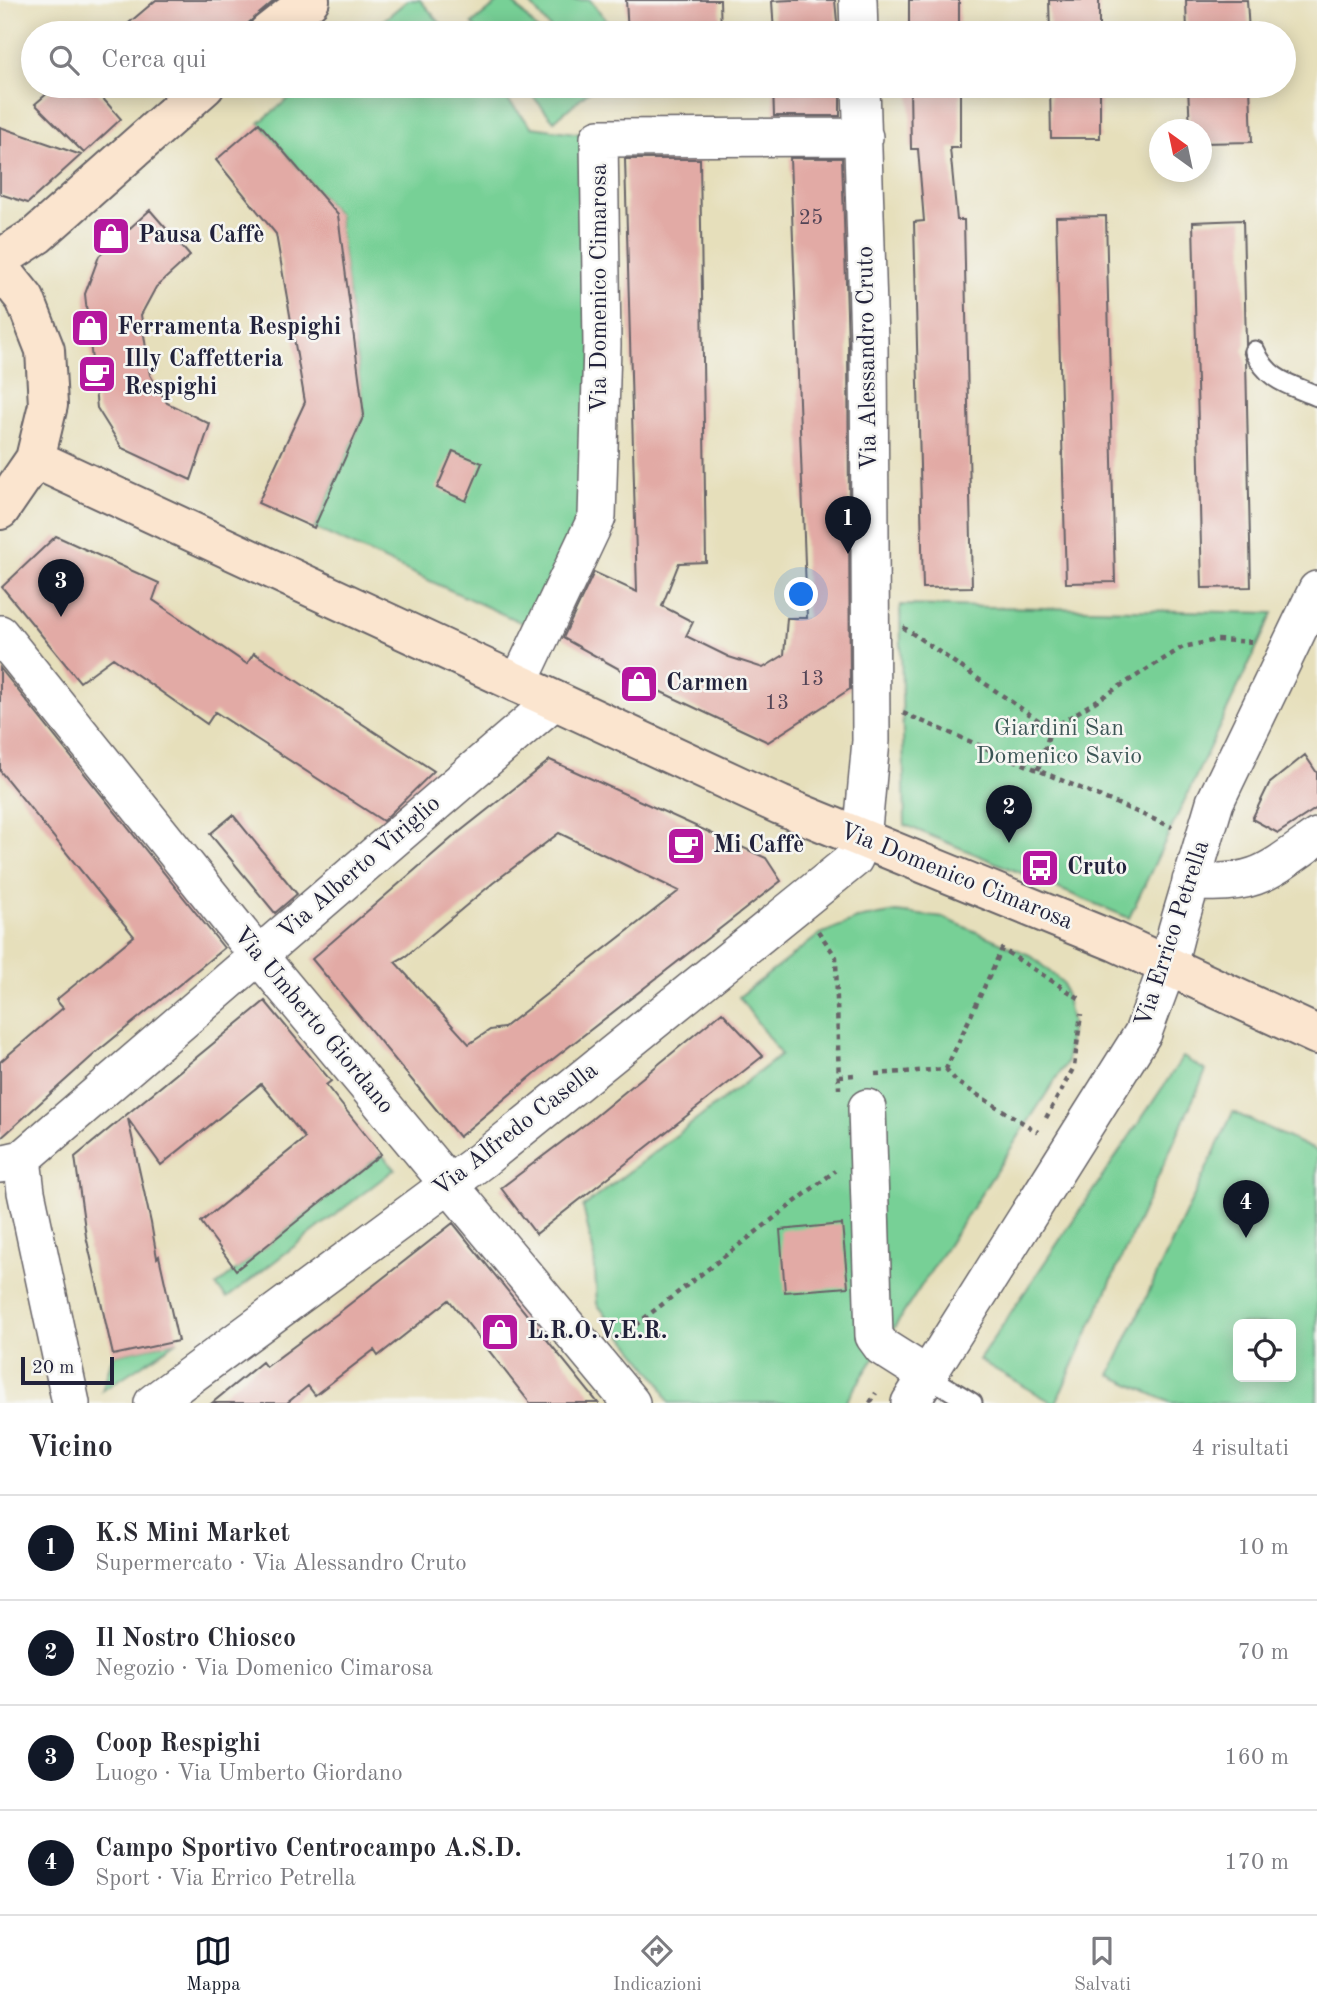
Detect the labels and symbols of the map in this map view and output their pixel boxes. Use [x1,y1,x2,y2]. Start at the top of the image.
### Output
north arrow [1149,119,1212,182]
street label: Via Domenico Cimarosa [588,163,612,413]
house number: 25 [799,208,823,229]
shop icon: Pausa Caffè [90,215,132,257]
place label: Pausa Caffè [138,224,265,248]
street label: Via Alessandro Cruto [854,246,882,470]
shop icon: Ferramenta Respighi [69,307,111,349]
place label: Ferramenta Respighi [117,316,341,340]
place label: Illy Caffetteria Respighi [124,348,283,400]
cafe icon: Illy Caffetteria Respighi [76,353,118,395]
pin: 1 [825,496,871,554]
pin: 3 [38,559,84,617]
your location [784,577,818,611]
shop icon: Carmen [618,663,660,705]
house number: 13 [800,669,824,690]
place label: Carmen [666,672,748,696]
house number: 13 [765,693,789,714]
park label: Giardini San Domenico Savio [976,717,1142,769]
pin: 2 [986,785,1032,843]
street label: Via Alberto Viriglio [275,791,445,945]
street label: Via Domenico Cimarosa [836,819,1076,935]
cafe icon: Mi Caffè [665,825,707,867]
place label: Mi Caffè [713,834,804,858]
street label: Via Errico Petrella [1132,838,1215,1030]
bus stop icon: Cruto [1019,847,1061,889]
place label: Cruto [1067,856,1127,880]
street label: Via Umberto Giordano [228,923,398,1119]
street label: Via Alfredo Casella [429,1058,603,1201]
pin: 4 [1223,1180,1269,1238]
shop icon: L.R.O.V.E.R. [479,1311,521,1353]
place label: L.R.O.V.E.R. [527,1320,668,1344]
scale bar [21,1354,114,1386]

